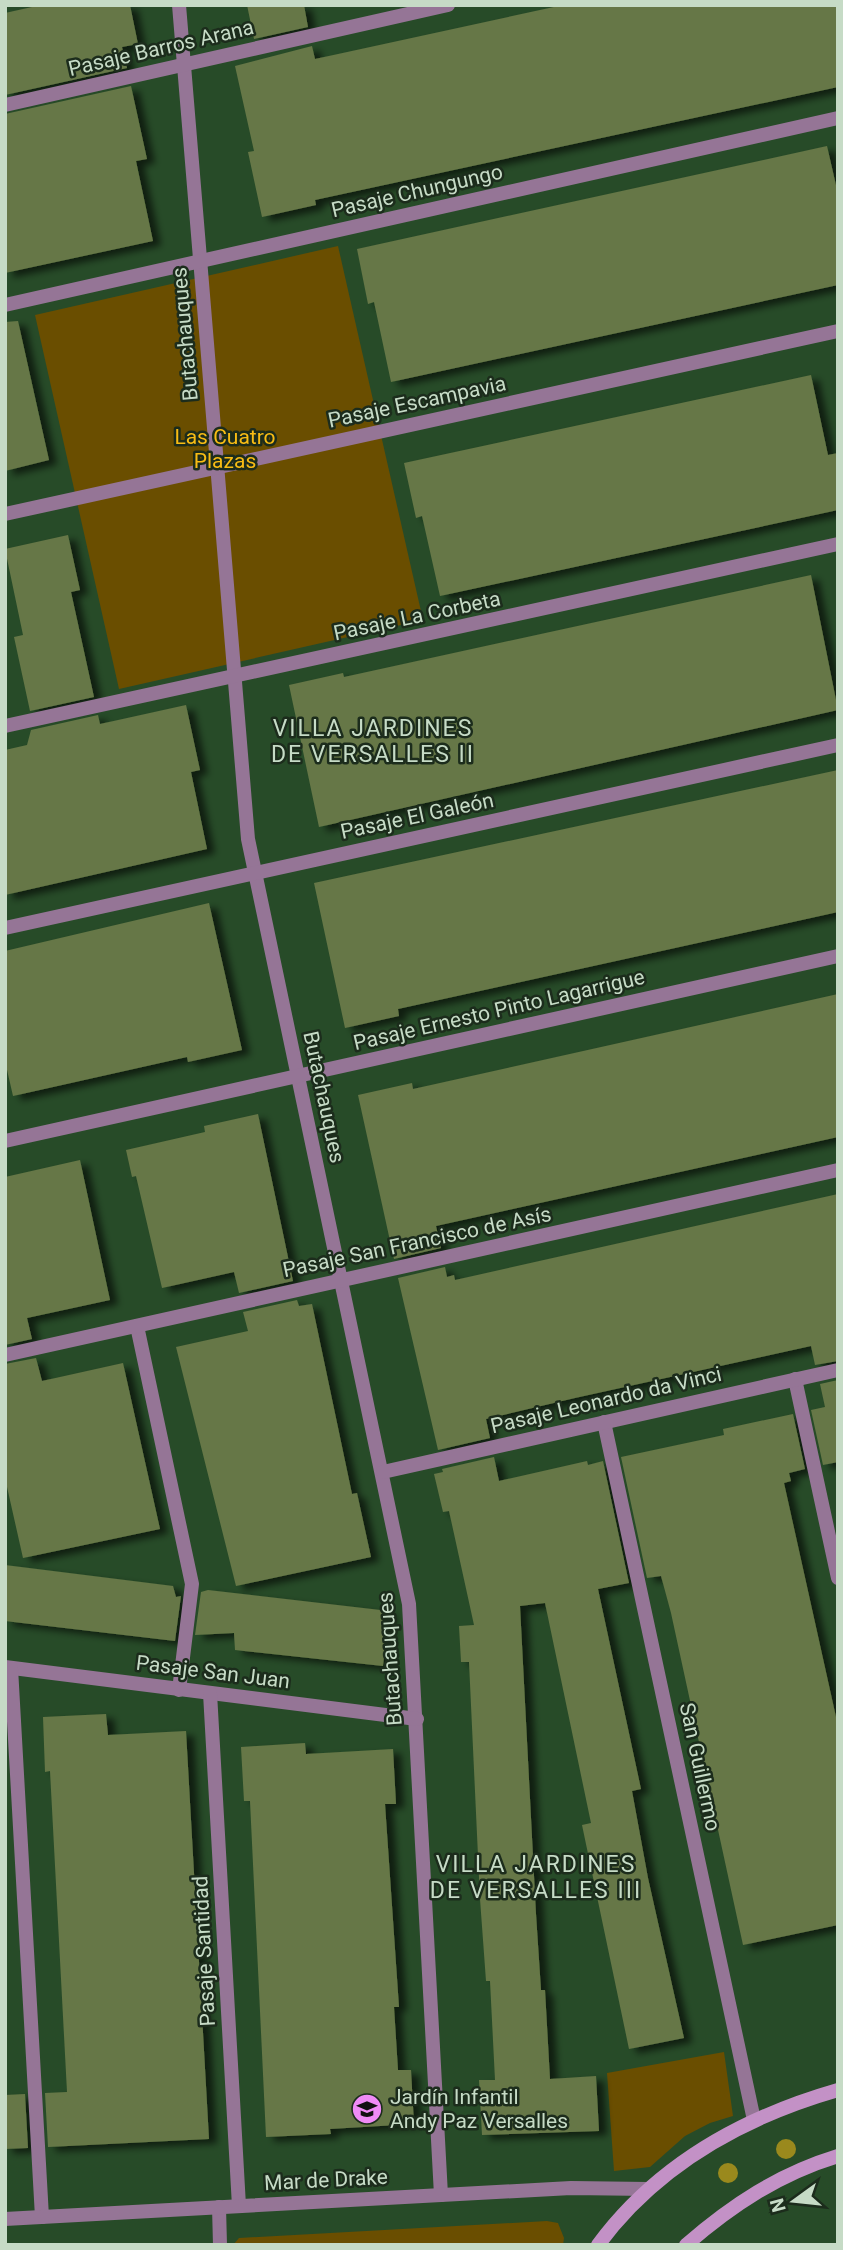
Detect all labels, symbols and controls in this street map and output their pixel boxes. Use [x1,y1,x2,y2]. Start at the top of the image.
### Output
street label: Pasaje Barros Arana [66,15,256,81]
street label: Pasaje Chungungo [329,160,505,222]
street label: Butachauques [167,266,203,402]
street label: Pasaje Escampavia [326,371,508,433]
park label: Las Cuatro Plazas [174,425,276,473]
street label: Pasaje La Corbeta [331,587,503,645]
district label: VILLA JARDINES DE VERSALLES II [271,715,475,768]
street label: Pasaje El Galeón [338,788,496,844]
street label: Pasaje Ernesto Pinto Lagarrigue [351,965,647,1055]
street label: Butachauques [298,1029,350,1165]
street label: Pasaje San Francisco de Asís [281,1202,553,1282]
street label: Pasaje Leonardo da Vinci [488,1362,724,1438]
street label: Butachauques [373,1591,407,1727]
street label: Pasaje San Juan [135,1651,291,1693]
street label: San Guillermo [675,1701,725,1833]
district label: VILLA JARDINES DE VERSALLES III [430,1851,642,1904]
street label: Pasaje Santidad [188,1875,220,2027]
place label: Jardín Infantil Andy Paz Versalles [390,2085,568,2133]
school or university icon: Jardín Infantil Andy Paz Versalles [350,2092,384,2126]
street label: Mar de Drake [264,2165,388,2195]
north arrow [759,2166,829,2236]
text: N [765,2196,791,2215]

